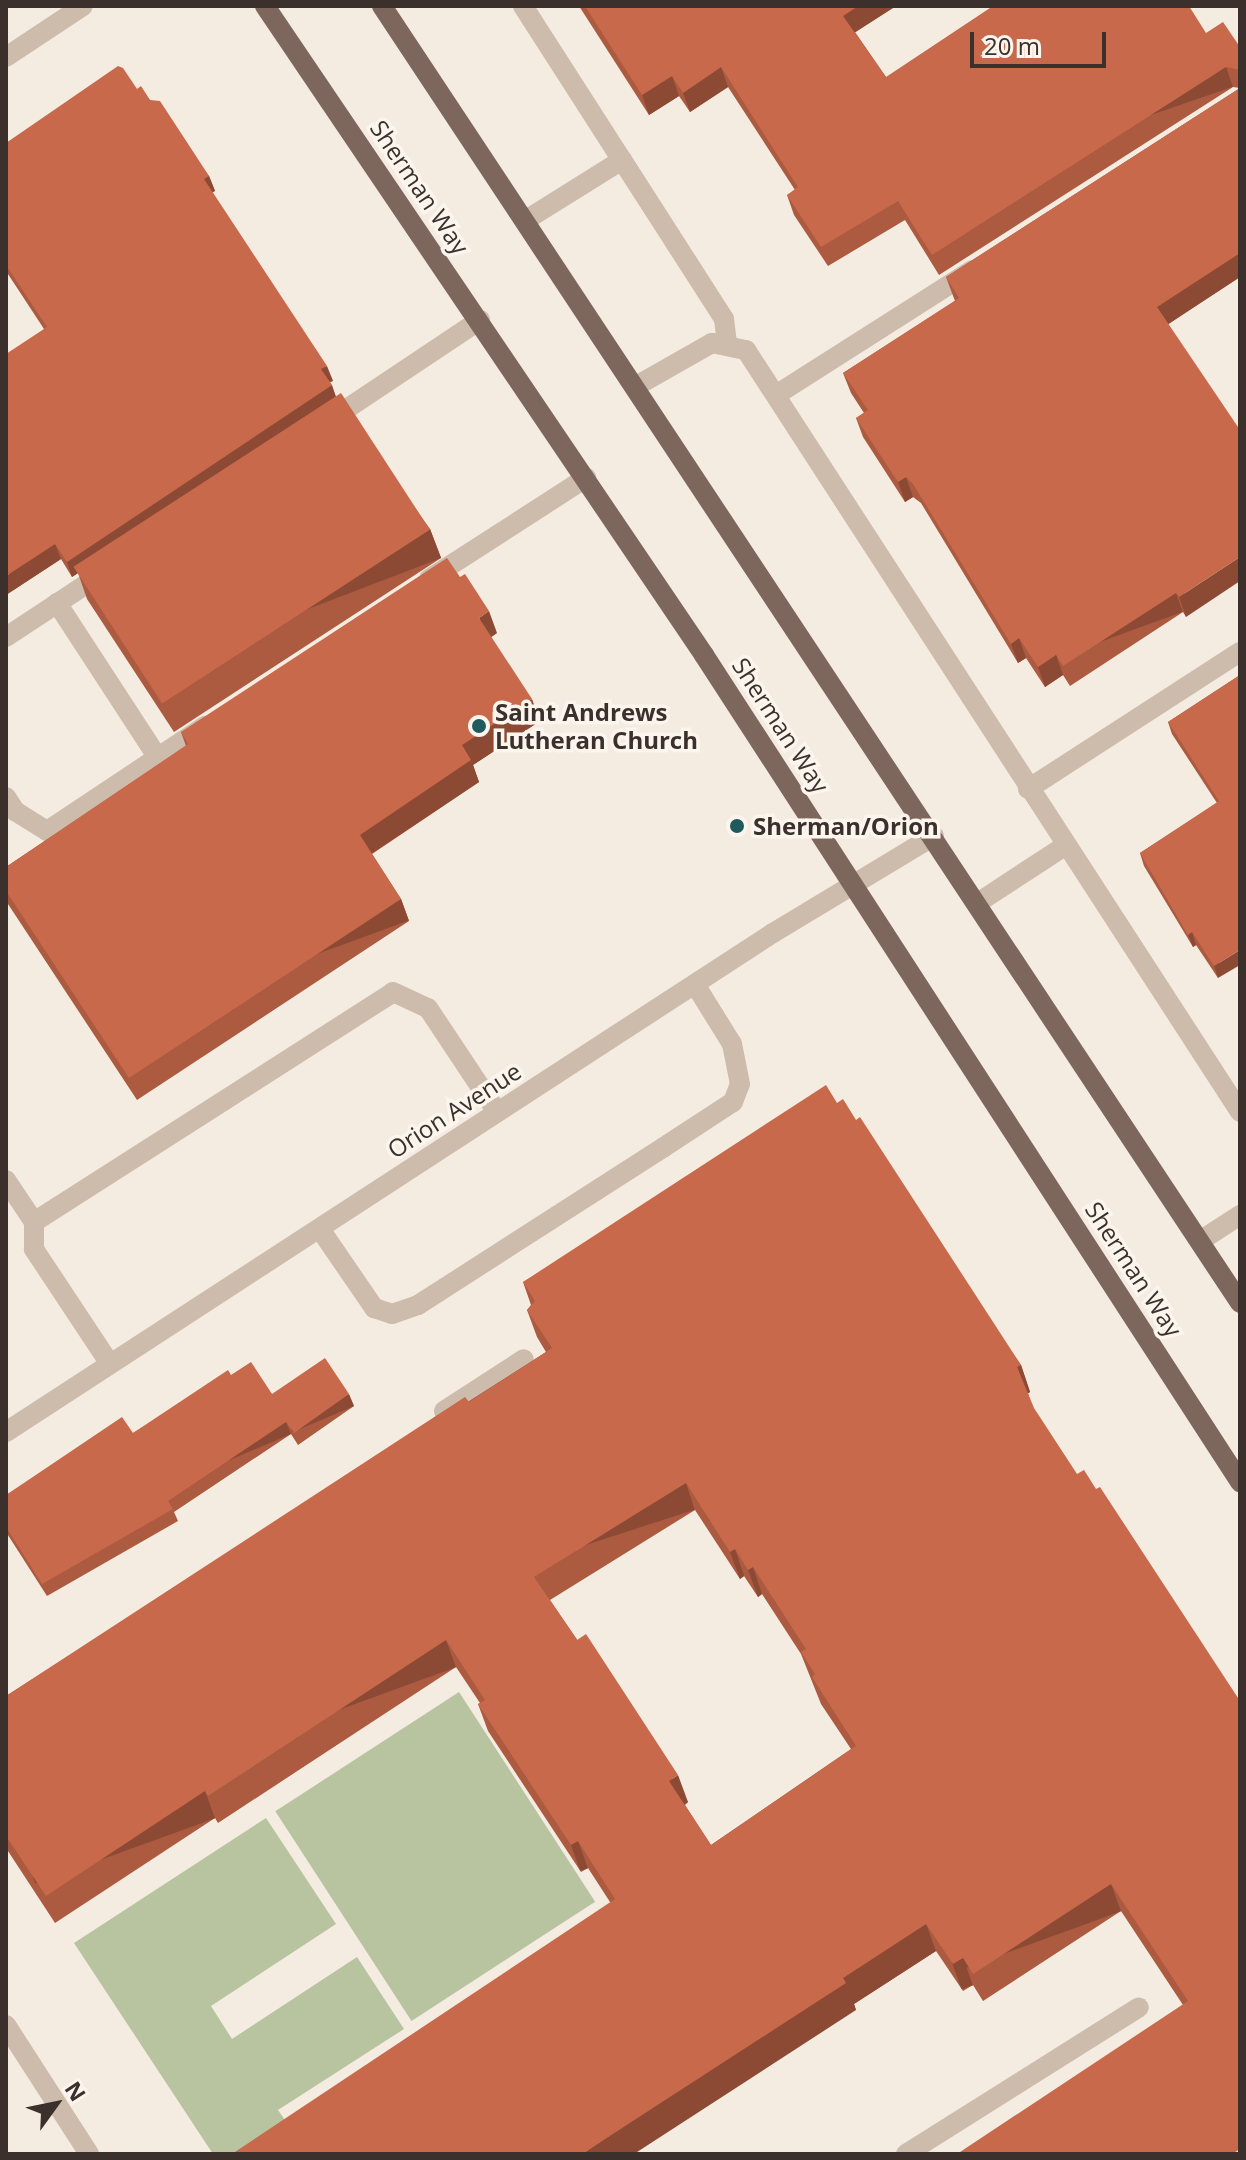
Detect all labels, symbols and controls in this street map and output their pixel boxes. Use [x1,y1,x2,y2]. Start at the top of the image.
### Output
scale bar [974,16,1110,66]
text: 20 m [984,29,1040,62]
street label: Sherman Way [365,115,475,259]
street label: Sherman Way [727,652,835,798]
place label: Saint Andrews Lutheran Church [495,698,698,754]
marker: Saint Andrews Lutheran Church [470,717,488,735]
place label: Sherman/Orion [753,812,939,840]
marker: Sherman/Orion [728,817,746,835]
street label: Orion Avenue [382,1056,526,1164]
street label: Sherman Way [1080,1196,1188,1342]
north arrow [16,2064,96,2144]
text: N [59,2075,94,2107]

